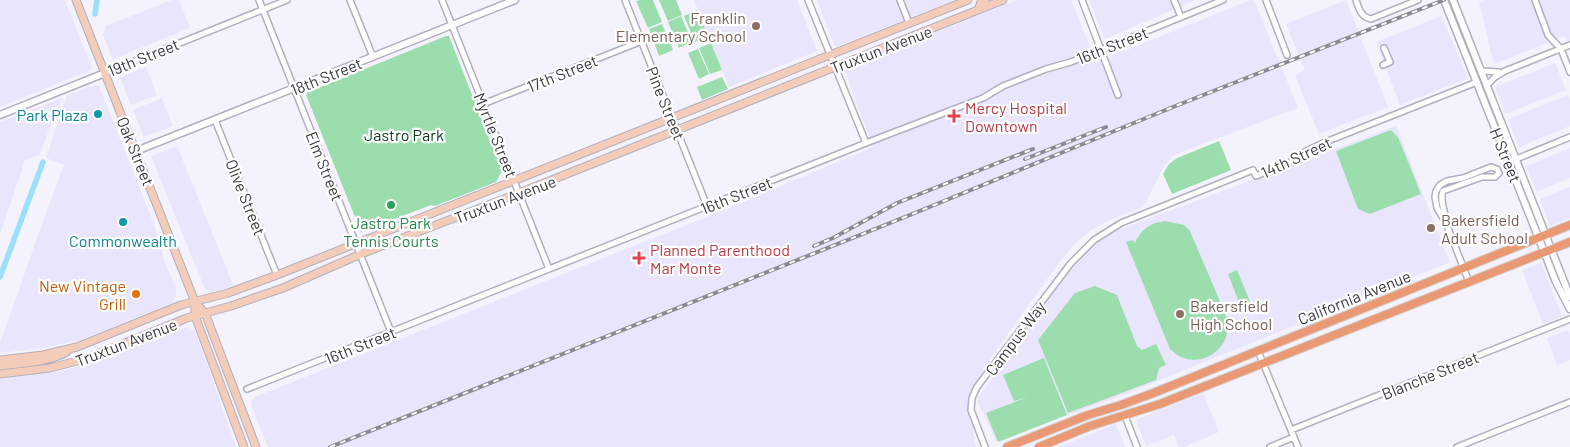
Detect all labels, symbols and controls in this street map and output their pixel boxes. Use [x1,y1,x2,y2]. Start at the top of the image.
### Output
place label: Franklin Elementary School [616,8,746,45]
marker: Franklin Elementary School [750,20,762,32]
street label: Truxtun Avenue [827,21,935,77]
street label: 16th Street [1074,22,1150,68]
street label: 19th Street [105,34,181,80]
street label: 17th Street [524,50,600,96]
street label: 18th Street [288,53,364,99]
street label: Pine Street [643,64,689,142]
street label: Myrtle Street [470,90,522,180]
place label: Mercy Hospital Downtown [965,98,1067,135]
place label: Park Plaza [17,105,88,124]
marker: Park Plaza [92,108,104,120]
marker: Mercy Hospital Downtown [947,109,961,123]
street label: Oak Street [114,114,158,188]
park label: Jastro Park [364,125,444,144]
street label: H Street [1486,125,1526,185]
street label: Elm Street [302,128,348,204]
street label: 14th Street [1258,132,1334,182]
street label: Olive Street [222,156,270,238]
street label: Truxtun Avenue [451,171,559,227]
street label: 16th Street [698,172,774,218]
marker: Jastro Park Tennis Courts [385,199,397,211]
place label: Bakersfield Adult School [1441,210,1528,247]
place label: Jastro Park Tennis Courts [343,213,439,250]
marker: Commonwealth [117,216,129,228]
marker: Bakersfield Adult School [1425,222,1437,234]
place label: Commonwealth [69,231,177,250]
place label: Planned Parenthood Mar Monte [650,240,790,277]
marker: Planned Parenthood Mar Monte [632,251,646,265]
street label: California Avenue [1295,266,1413,328]
place label: New Vintage Grill [39,276,126,313]
marker: New Vintage Grill [130,288,142,300]
place label: Bakersfield High School [1190,296,1272,333]
street label: Campus Way [981,297,1049,379]
marker: Bakersfield High School [1174,308,1186,320]
street label: Truxtun Avenue [72,314,180,370]
street label: 16th Street [322,322,398,368]
street label: Blanche Street [1379,347,1481,403]

